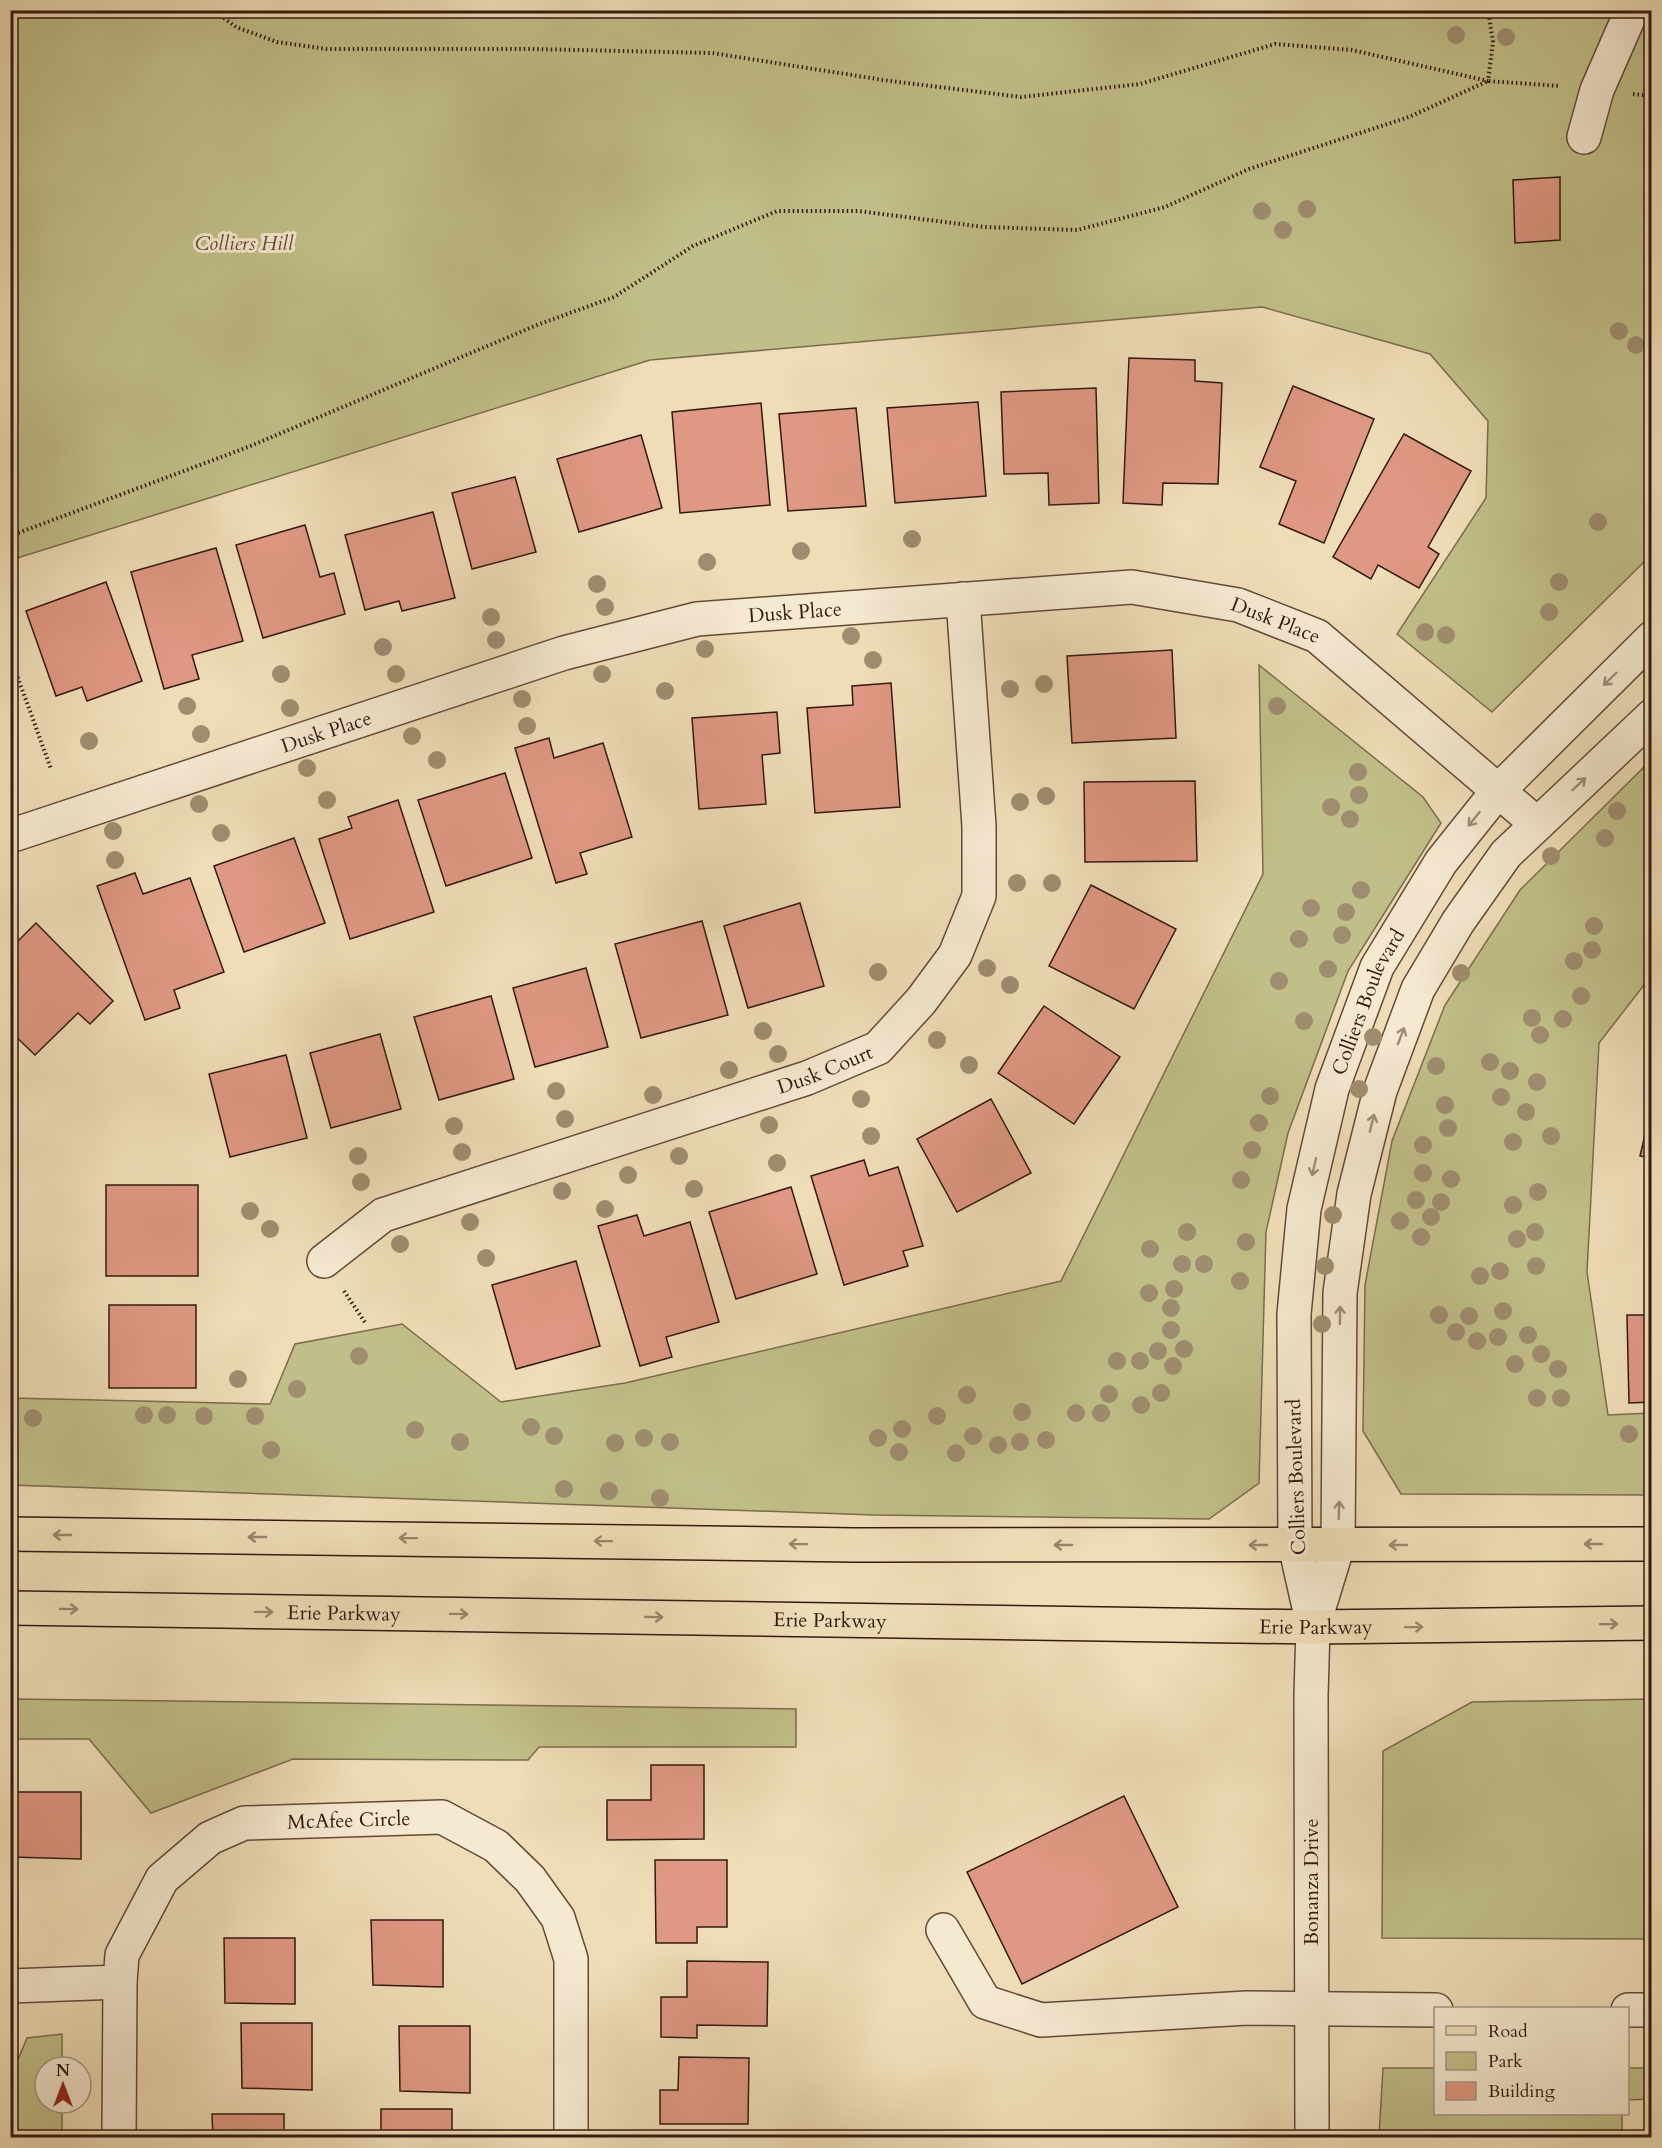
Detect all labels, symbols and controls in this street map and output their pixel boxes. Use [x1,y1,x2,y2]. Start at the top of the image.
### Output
park label: Colliers Hill [195,230,294,257]
street label: Dusk Place [1227,590,1324,650]
street label: Dusk Place [747,595,843,629]
one-way arrow [1602,672,1617,687]
street label: Dusk Place [277,704,375,759]
one-way arrow [1572,777,1587,791]
one-way arrow [1468,811,1481,827]
street label: Colliers Boulevard [1325,923,1411,1079]
one-way arrow [1396,1028,1407,1046]
street label: Dusk Court [774,1038,877,1100]
one-way arrow [1366,1114,1378,1133]
one-way arrow [1308,1157,1320,1176]
one-way arrow [1334,1305,1345,1325]
street label: Colliers Boulevard [1280,1398,1312,1556]
one-way arrow [1333,1500,1345,1520]
one-way arrow [52,1529,72,1541]
one-way arrow [247,1531,267,1542]
one-way arrow [398,1532,418,1544]
one-way arrow [593,1535,613,1547]
one-way arrow [788,1538,808,1550]
one-way arrow [1054,1539,1074,1551]
one-way arrow [1249,1539,1269,1551]
one-way arrow [1389,1539,1409,1551]
one-way arrow [1584,1539,1604,1550]
street label: Erie Parkway [287,1599,401,1627]
one-way arrow [58,1603,78,1615]
one-way arrow [253,1606,273,1618]
street label: Erie Parkway [773,1606,887,1634]
one-way arrow [448,1609,468,1620]
one-way arrow [643,1611,663,1623]
street label: Erie Parkway [1259,1613,1373,1641]
one-way arrow [1598,1618,1618,1630]
one-way arrow [1403,1621,1423,1633]
street label: McAfee Circle [287,1804,411,1835]
street label: Bonanza Drive [1298,1818,1325,1946]
legend [1434,2007,1629,2115]
text: Road [1488,2019,1528,2044]
text: Park [1488,2049,1523,2074]
north arrow [33,2055,93,2115]
text: N [56,2060,70,2082]
text: Building [1488,2079,1556,2104]

